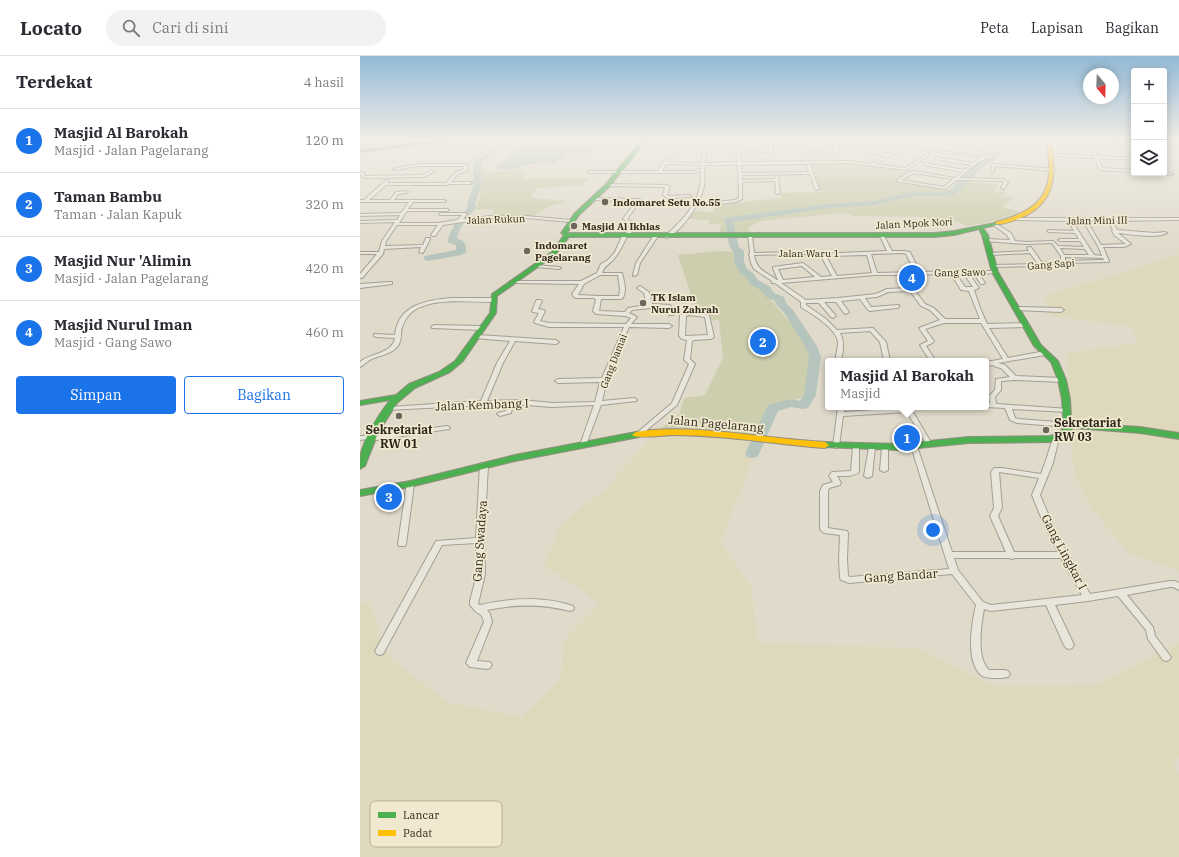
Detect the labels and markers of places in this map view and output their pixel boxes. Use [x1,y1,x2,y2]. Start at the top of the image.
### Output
place label: Indomaret Setu No.55 [613,196,720,209]
marker: Indomaret Setu No.55 [600,197,610,207]
place label: Masjid Al Ikhlas [582,220,660,233]
marker: Masjid Al Ikhlas [569,221,579,231]
place label: Indomaret Pagelarang [535,239,591,264]
marker: Indomaret Pagelarang [522,246,532,256]
pin: 4 [899,263,925,293]
place label: TK Islam Nurul Zahrah [651,291,719,316]
marker: TK Islam Nurul Zahrah [638,298,648,308]
pin: 2 [750,327,776,357]
marker: Sekretariat RW 01 [394,411,404,421]
place label: Sekretariat RW 03 [1054,415,1122,444]
place label: Sekretariat RW 01 [365,422,433,451]
pin: 1 [894,423,920,453]
marker: Sekretariat RW 03 [1041,425,1051,435]
pin: 3 [376,482,402,512]

